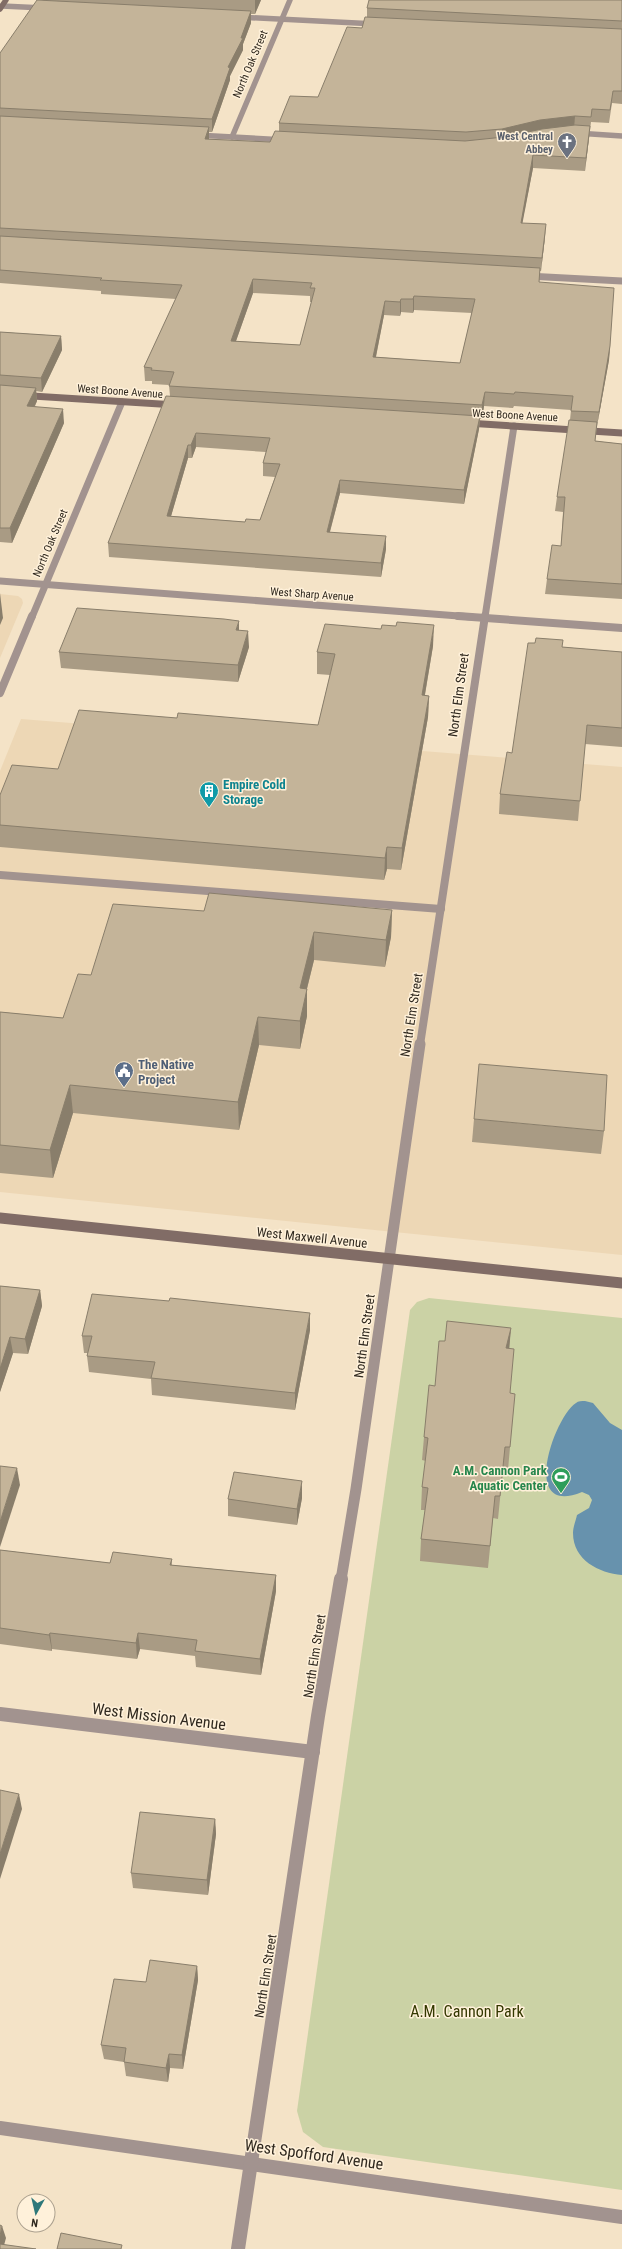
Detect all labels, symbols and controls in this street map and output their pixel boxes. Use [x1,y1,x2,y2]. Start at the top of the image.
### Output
street label: North Oak Street [230,28,271,100]
place label: West Central Abbey [497,130,553,156]
church icon: West Central Abbey [556,131,578,159]
street label: West Boone Avenue [77,382,163,401]
street label: West Boone Avenue [472,407,558,424]
street label: North Oak Street [30,507,71,579]
street label: West Sharp Avenue [270,585,354,604]
street label: North Elm Street [445,652,472,738]
place label: Empire Cold Storage [223,777,286,807]
building icon: Empire Cold Storage [198,780,220,808]
street label: North Elm Street [397,972,426,1058]
place label: The Native Project [138,1057,194,1087]
public building icon: The Native Project [113,1060,135,1088]
street label: West Maxwell Avenue [256,1224,368,1251]
street label: North Elm Street [351,1293,378,1379]
place label: A.M. Cannon Park Aquatic Center [453,1463,548,1493]
sports icon: A.M. Cannon Park Aquatic Center [550,1466,572,1494]
street label: North Elm Street [300,1613,329,1699]
street label: West Mission Avenue [91,1699,227,1734]
street label: North Elm Street [251,1933,280,2019]
park label: A.M. Cannon Park [410,2002,525,2021]
street label: West Spofford Avenue [243,2135,385,2174]
north arrow [16,2193,56,2233]
text: N [30,2215,39,2229]

